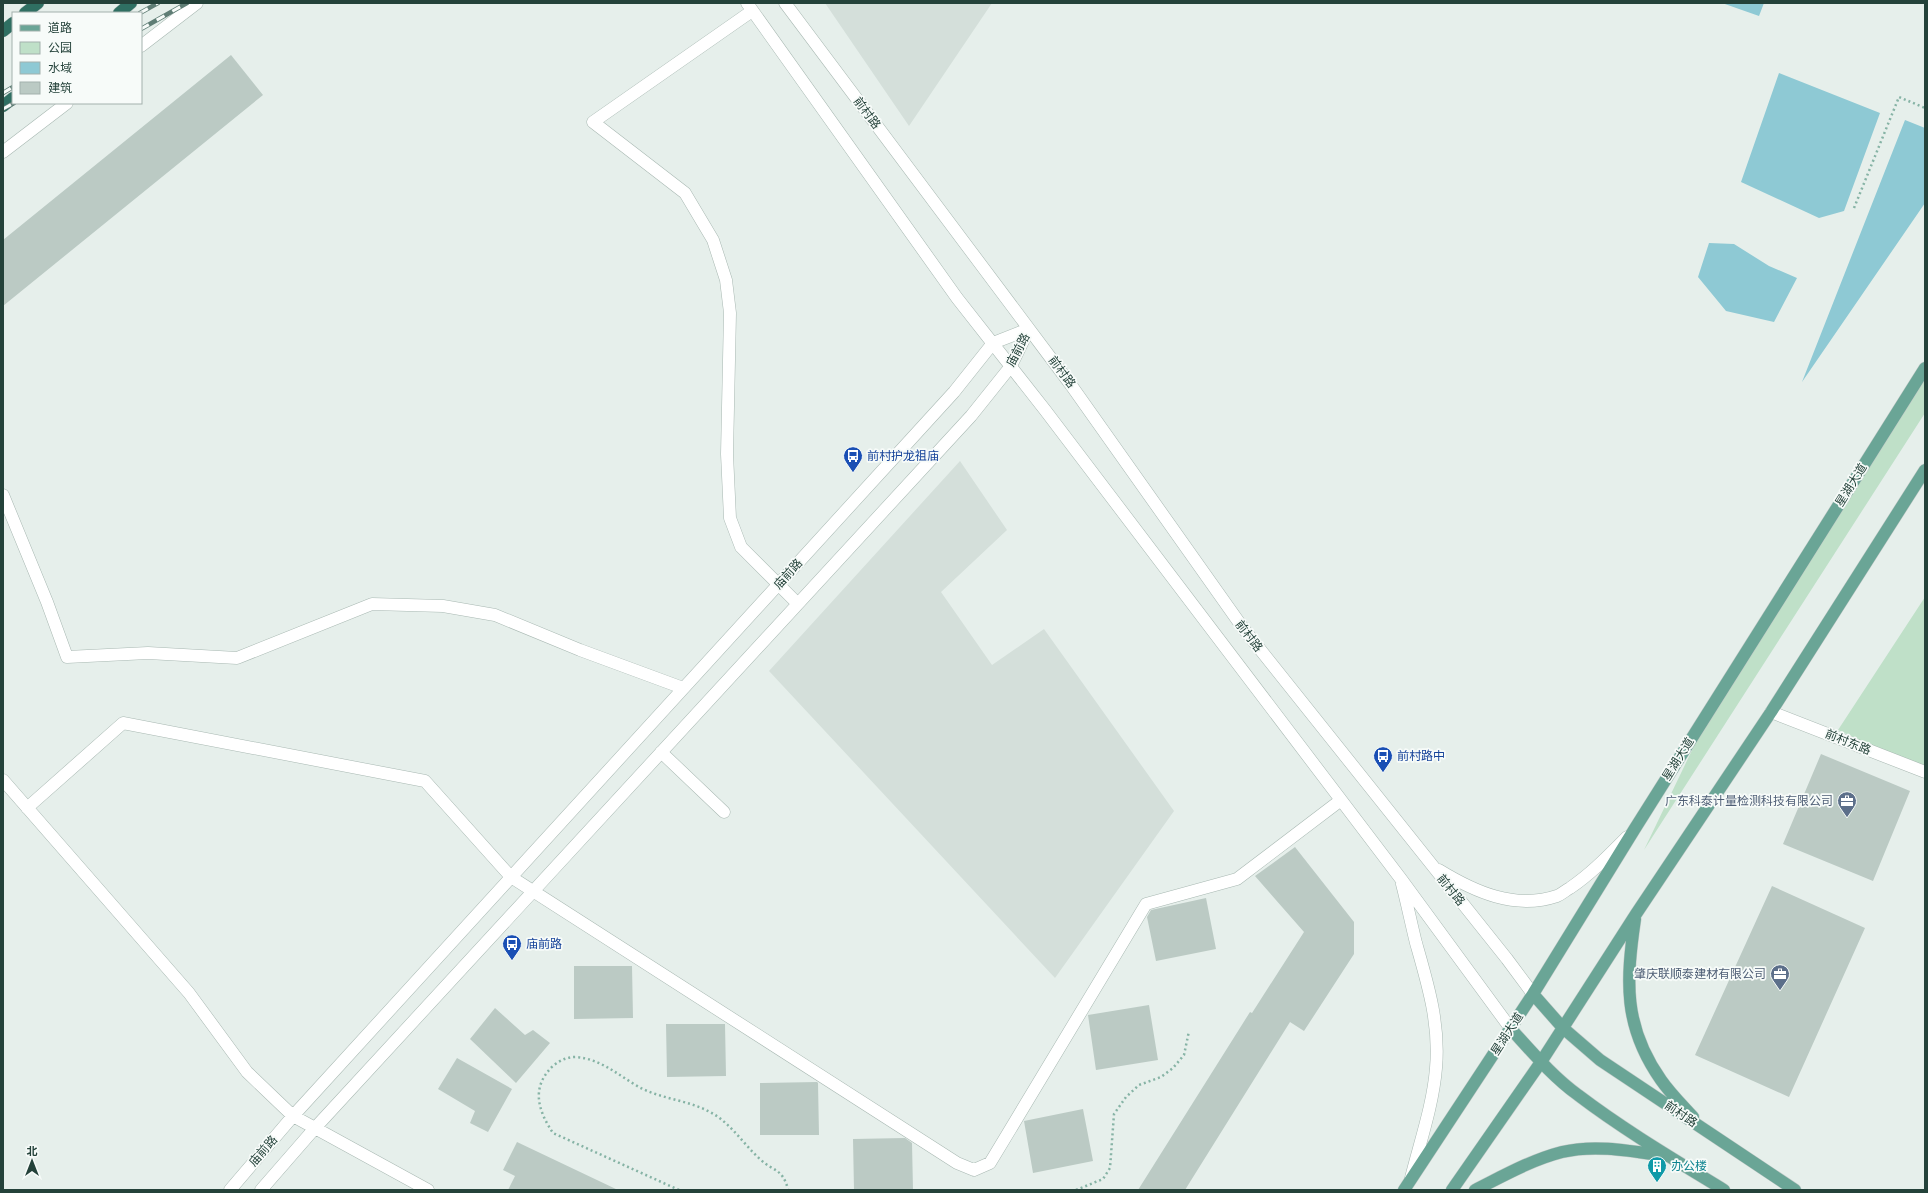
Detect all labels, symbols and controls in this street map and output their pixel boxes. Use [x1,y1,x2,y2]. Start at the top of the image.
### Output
legend [12,12,142,104]
text: 道路 [48,20,72,36]
text: 公园 [48,40,72,56]
text: 水域 [48,60,72,76]
text: 建筑 [48,80,72,96]
street label: 前村路 [850,94,884,132]
street label: 庙前路 [1002,330,1034,370]
street label: 前村路 [1045,353,1079,391]
bus stop icon: 前村护龙祖庙 [842,445,864,473]
place label: 前村护龙祖庙 [867,448,939,464]
street label: 星湖大道 [1831,460,1871,510]
street label: 庙前路 [770,555,806,593]
street label: 前村路 [1232,617,1266,655]
street label: 前村东路 [1823,726,1873,758]
street label: 星湖大道 [1658,734,1698,784]
bus stop icon: 前村路中 [1372,745,1394,773]
place label: 前村路中 [1397,748,1445,764]
office icon: 广东科泰计量检测科技有限公司 [1836,790,1858,818]
place label: 广东科泰计量检测科技有限公司 [1665,793,1833,809]
street label: 前村路 [1433,871,1469,909]
bus stop icon: 庙前路 [501,933,523,961]
place label: 庙前路 [526,936,562,952]
office icon: 肇庆联顺泰建材有限公司 [1769,963,1791,991]
place label: 肇庆联顺泰建材有限公司 [1634,966,1766,982]
street label: 星湖大道 [1487,1010,1527,1058]
street label: 前村路 [1662,1097,1700,1131]
street label: 庙前路 [245,1132,281,1170]
north arrow [12,1141,52,1181]
text: 北 [27,1144,38,1158]
building icon: 办公楼 [1646,1155,1668,1183]
place label: 办公楼 [1671,1158,1707,1174]

